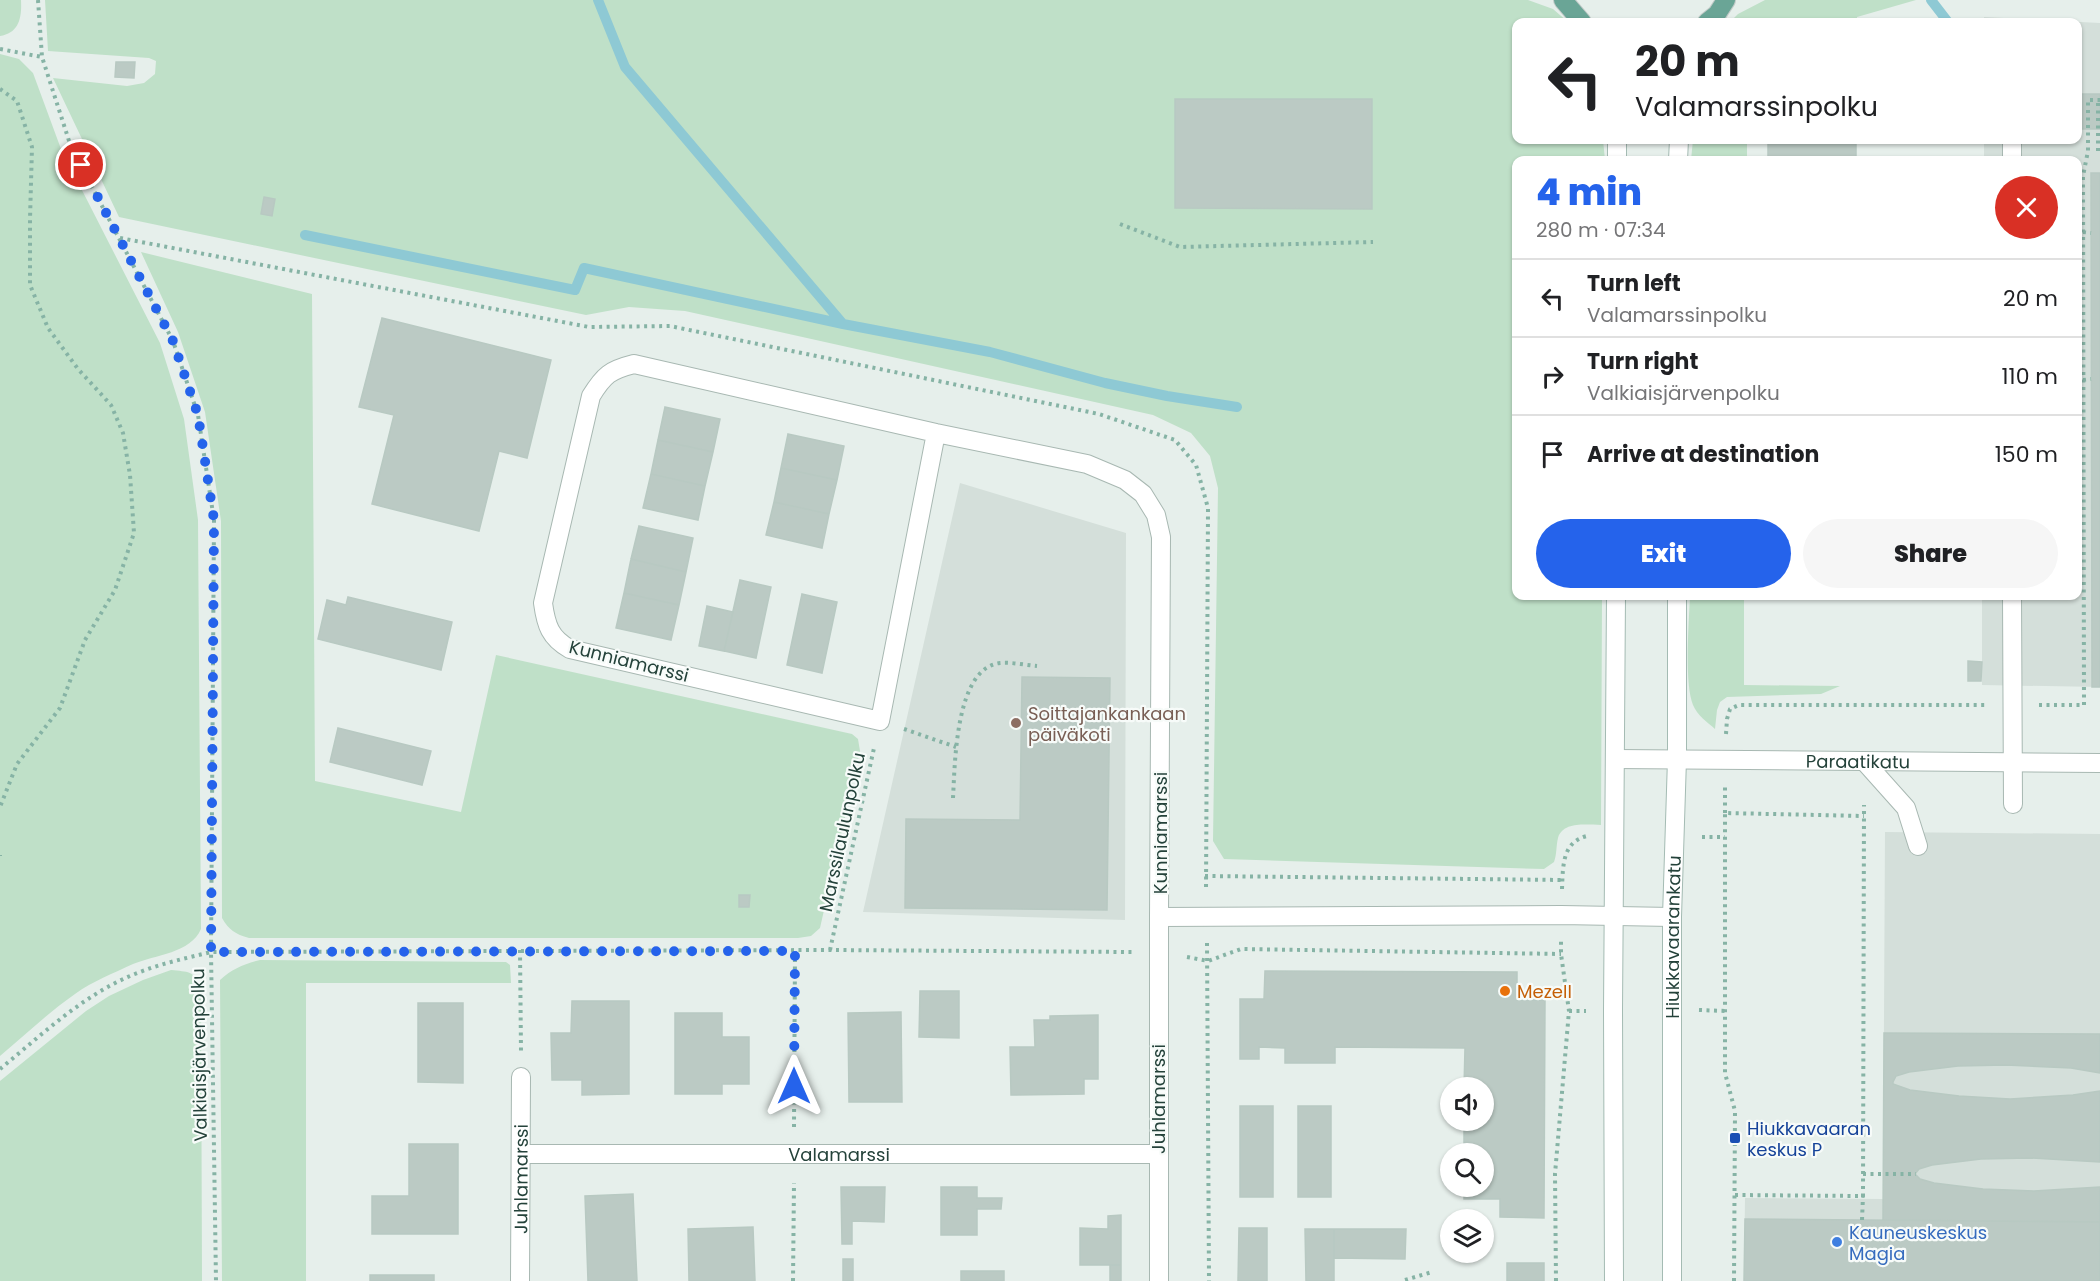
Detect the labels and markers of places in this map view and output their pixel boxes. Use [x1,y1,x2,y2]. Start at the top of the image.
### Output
pin [55,139,106,190]
place label: Soittajankankaan päiväkoti [1028,701,1186,747]
marker: Soittajankankaan päiväkoti [1009,716,1023,730]
place label: Mezell [1517,979,1572,1004]
marker: Mezell [1498,984,1512,998]
place label: Hiukkavaaran keskus P [1747,1116,1871,1162]
marker: Hiukkavaaran keskus P [1728,1131,1742,1145]
place label: Kauneuskeskus Magia [1849,1220,1987,1266]
marker: Kauneuskeskus Magia [1830,1235,1844,1249]

